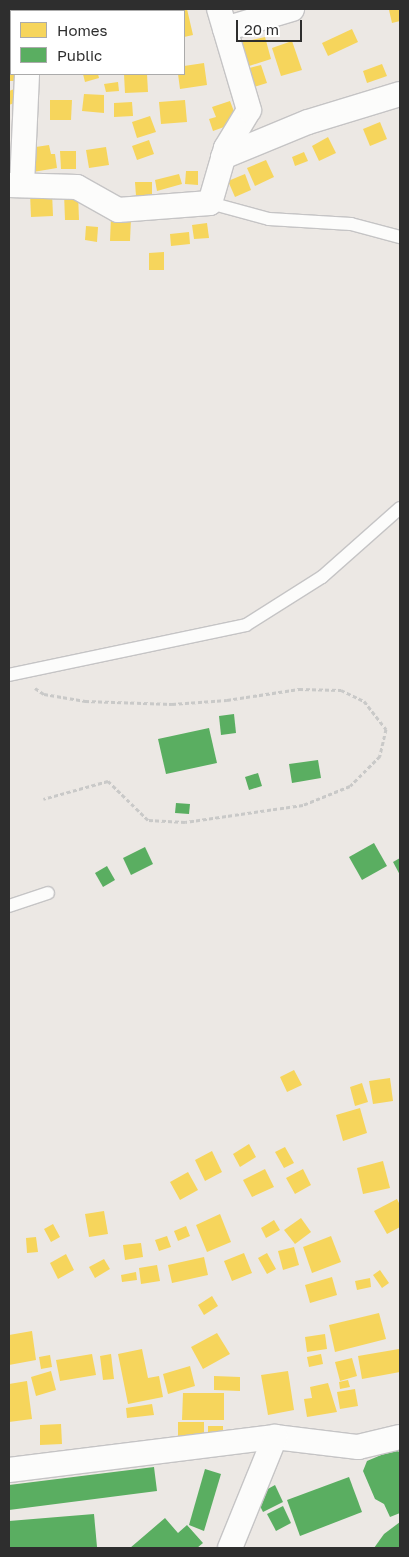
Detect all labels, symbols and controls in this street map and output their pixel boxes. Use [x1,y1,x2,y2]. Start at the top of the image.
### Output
legend [10,10,185,75]
scale bar [239,10,305,42]
text: 20 m [244,20,279,38]
text: Homes [57,21,107,39]
text: Public [57,46,102,64]

